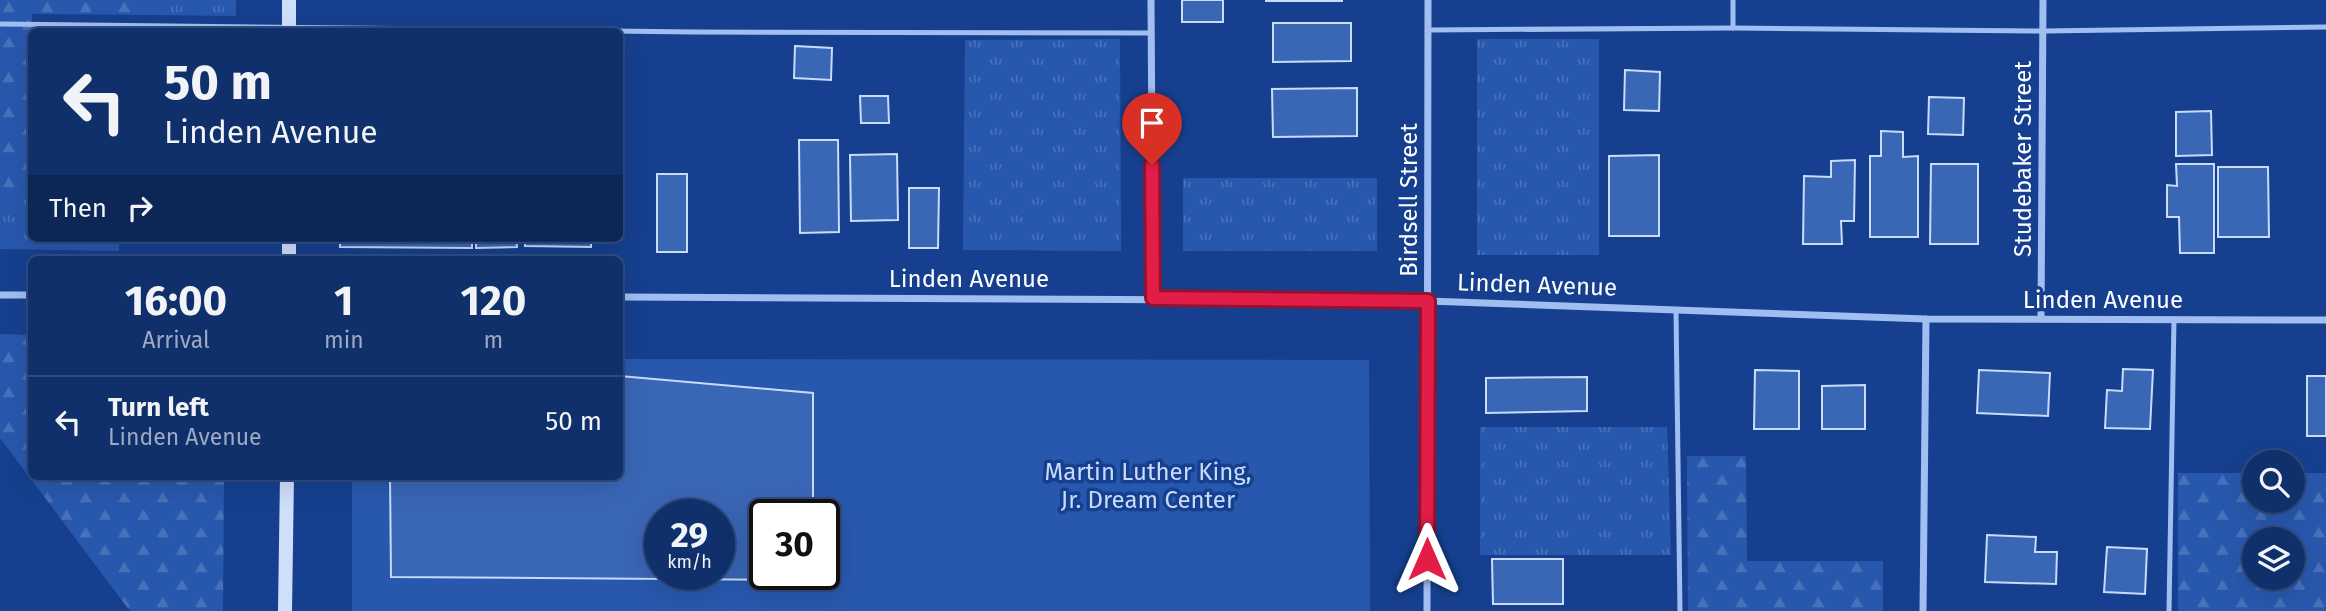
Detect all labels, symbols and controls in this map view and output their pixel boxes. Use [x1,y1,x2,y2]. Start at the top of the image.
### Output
text: 50 m [164,53,272,112]
icon: left [49,56,140,147]
street label: Studebaker Street [2009,61,2037,257]
pin [1122,93,1182,165]
icon: arrive [1133,104,1171,142]
text: Linden Avenue [164,113,378,151]
street label: Birdsell Street [1395,123,1423,277]
icon: right [121,189,159,227]
text: Then [49,193,107,224]
street label: Linden Avenue [889,265,1049,293]
street label: Linden Avenue [1456,268,1618,302]
text: 16:00 [125,276,227,326]
text: 1 [334,276,354,326]
text: 120 [460,276,526,326]
street label: Linden Avenue [2023,286,2183,314]
text: Arrival [142,326,210,354]
text: min [324,326,364,354]
text: m [483,326,503,354]
text: Turn left [108,392,209,423]
icon: left [49,403,87,441]
text: 50 m [545,406,602,437]
text: Linden Avenue [108,423,262,451]
map controls [2242,450,2305,590]
button: search [2242,450,2305,513]
park label: Martin Luther King, Jr. Dream Center [1044,458,1252,514]
speed limit sign: 30 [749,499,840,590]
text: 29 [671,514,708,556]
position arrow [1390,522,1464,596]
button: layers [2242,527,2305,590]
text: km/h [667,551,712,573]

